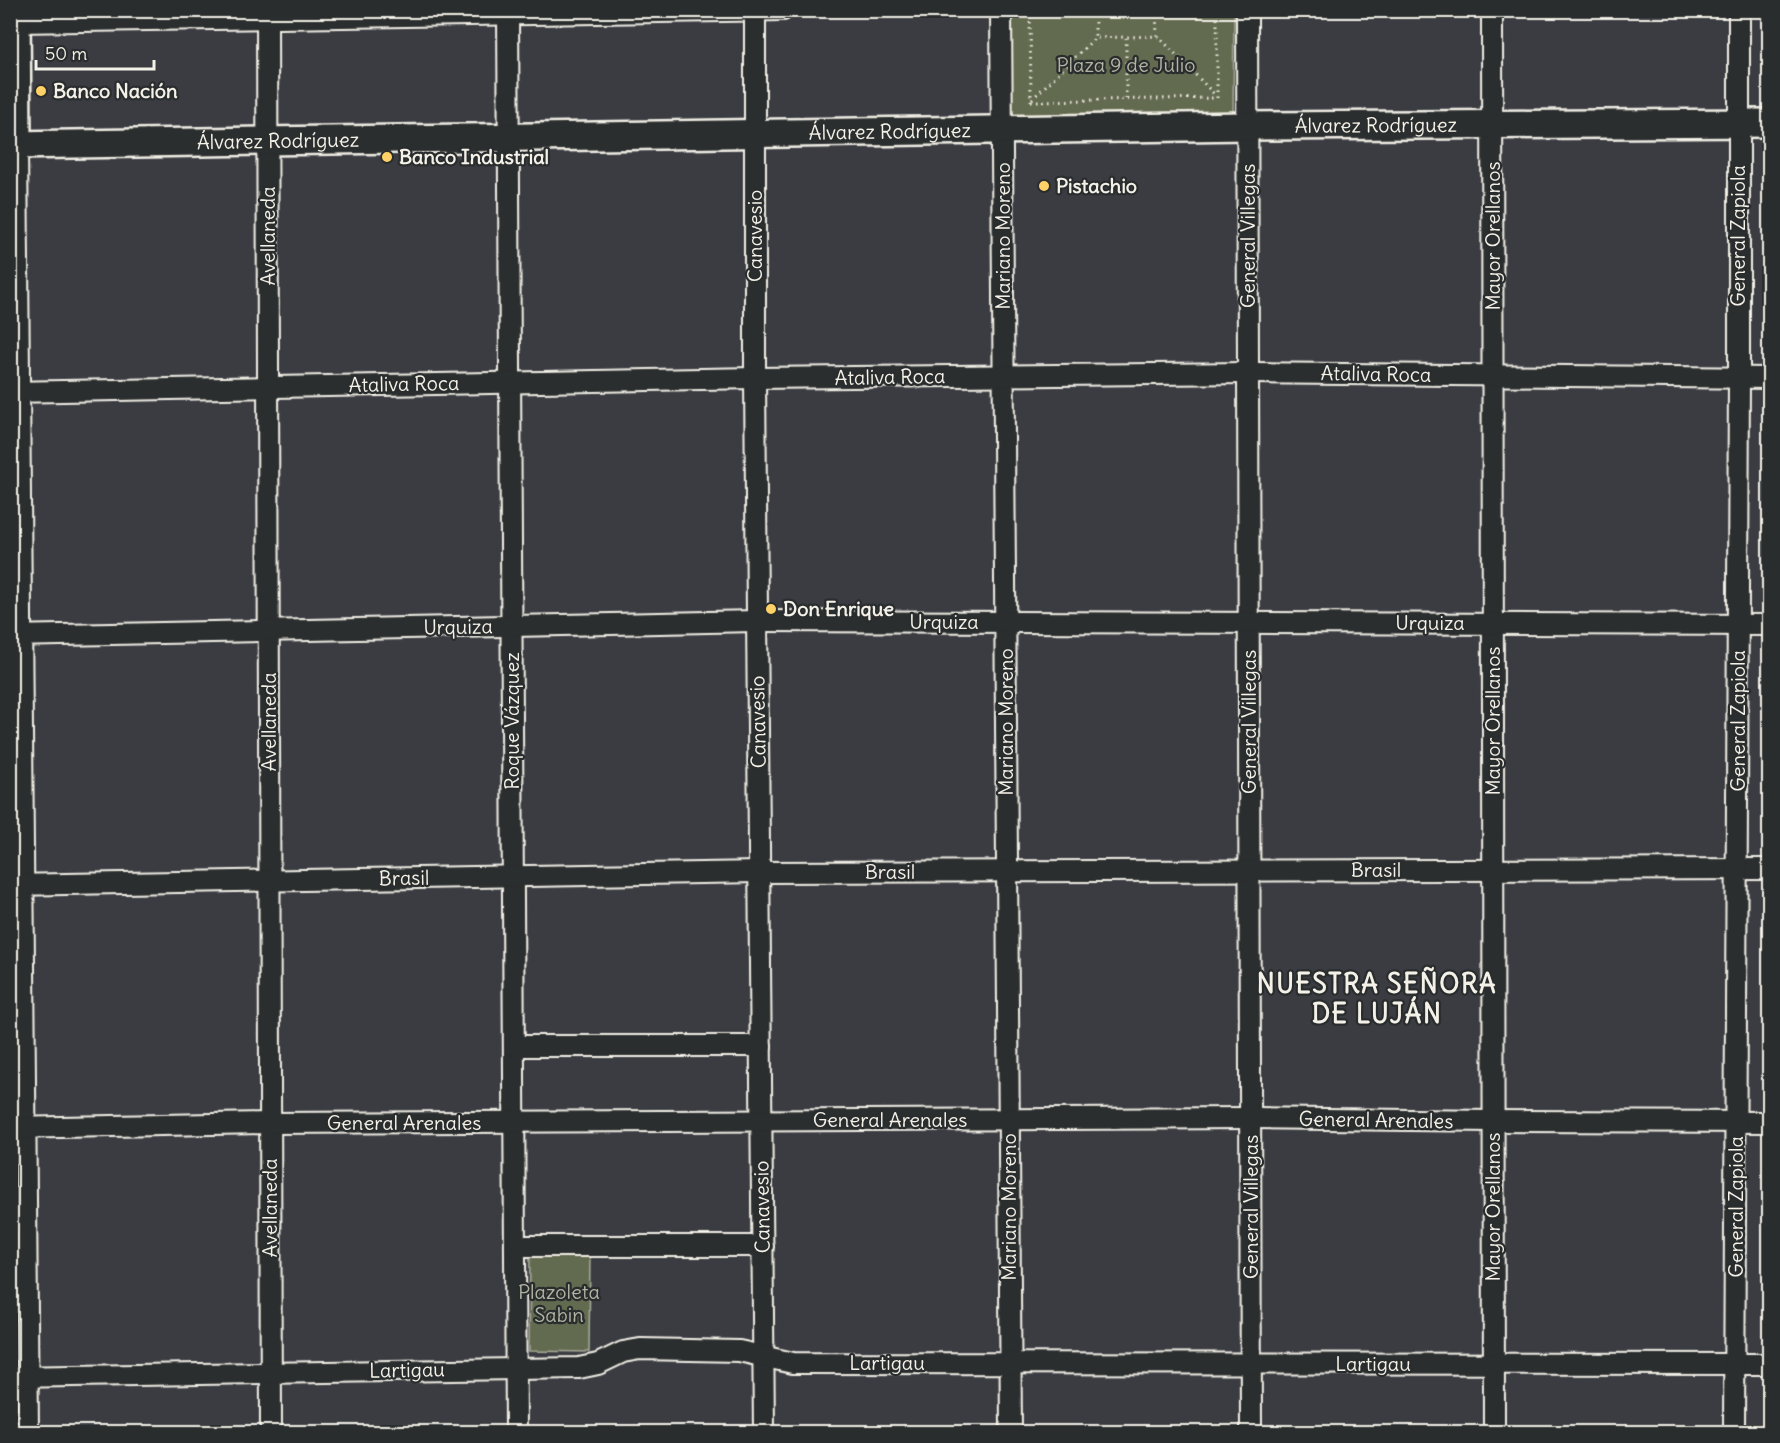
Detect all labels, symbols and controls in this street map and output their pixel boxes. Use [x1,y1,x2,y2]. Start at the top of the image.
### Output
scale bar [36,33,154,71]
text: 50 m [45,42,87,65]
park label: Plaza 9 de Julio [1057,52,1196,77]
place label: Banco Nación [53,78,178,103]
marker: Banco Nación [34,84,48,98]
street label: Álvarez Rodríguez [1295,112,1457,138]
street label: Álvarez Rodríguez [809,117,971,145]
street label: Álvarez Rodríguez [197,127,359,154]
place label: Banco Industrial [399,144,549,169]
marker: Banco Industrial [380,150,394,164]
street label: Mayor Orellanos [1480,161,1505,311]
street label: Mariano Moreno [990,162,1015,310]
street label: General Villegas [1235,164,1260,308]
street label: General Zapiola [1725,165,1750,307]
place label: Pistachio [1056,173,1137,198]
marker: Pistachio [1037,179,1051,193]
street label: Avellaneda [255,186,280,286]
street label: Canavesio [742,190,767,282]
street label: Ataliva Roca [1320,360,1432,387]
street label: Ataliva Roca [834,363,946,390]
street label: Ataliva Roca [348,370,460,397]
place label: Don Enrique [783,596,894,621]
marker: Don Enrique [764,602,778,616]
street label: Urquiza [909,609,979,634]
street label: Urquiza [1395,610,1465,635]
street label: Urquiza [423,613,493,640]
street label: Mayor Orellanos [1480,646,1505,796]
street label: Mariano Moreno [993,648,1018,796]
street label: General Villegas [1236,650,1261,794]
street label: General Zapiola [1725,650,1750,792]
street label: Roque Vázquez [499,652,524,790]
street label: Avellaneda [256,672,281,772]
street label: Canavesio [744,675,771,769]
street label: Brasil [1351,857,1401,882]
street label: Brasil [865,859,915,884]
street label: Brasil [379,865,429,890]
district label: NUESTRA SEÑORA DE LUJÁN [1257,966,1497,1030]
street label: General Arenales [1298,1106,1454,1133]
street label: General Arenales [813,1107,967,1132]
street label: General Arenales [327,1110,481,1135]
street label: Mayor Orellanos [1480,1132,1505,1282]
street label: Mariano Moreno [996,1133,1021,1281]
street label: General Villegas [1238,1135,1263,1279]
street label: General Zapiola [1723,1136,1748,1278]
street label: Avellaneda [257,1158,282,1258]
street label: Canavesio [748,1160,775,1254]
park label: Plazoleta Sabin [518,1279,600,1327]
street label: Lartigau [849,1350,925,1375]
street label: Lartigau [1335,1351,1411,1376]
street label: Lartigau [369,1356,445,1383]

